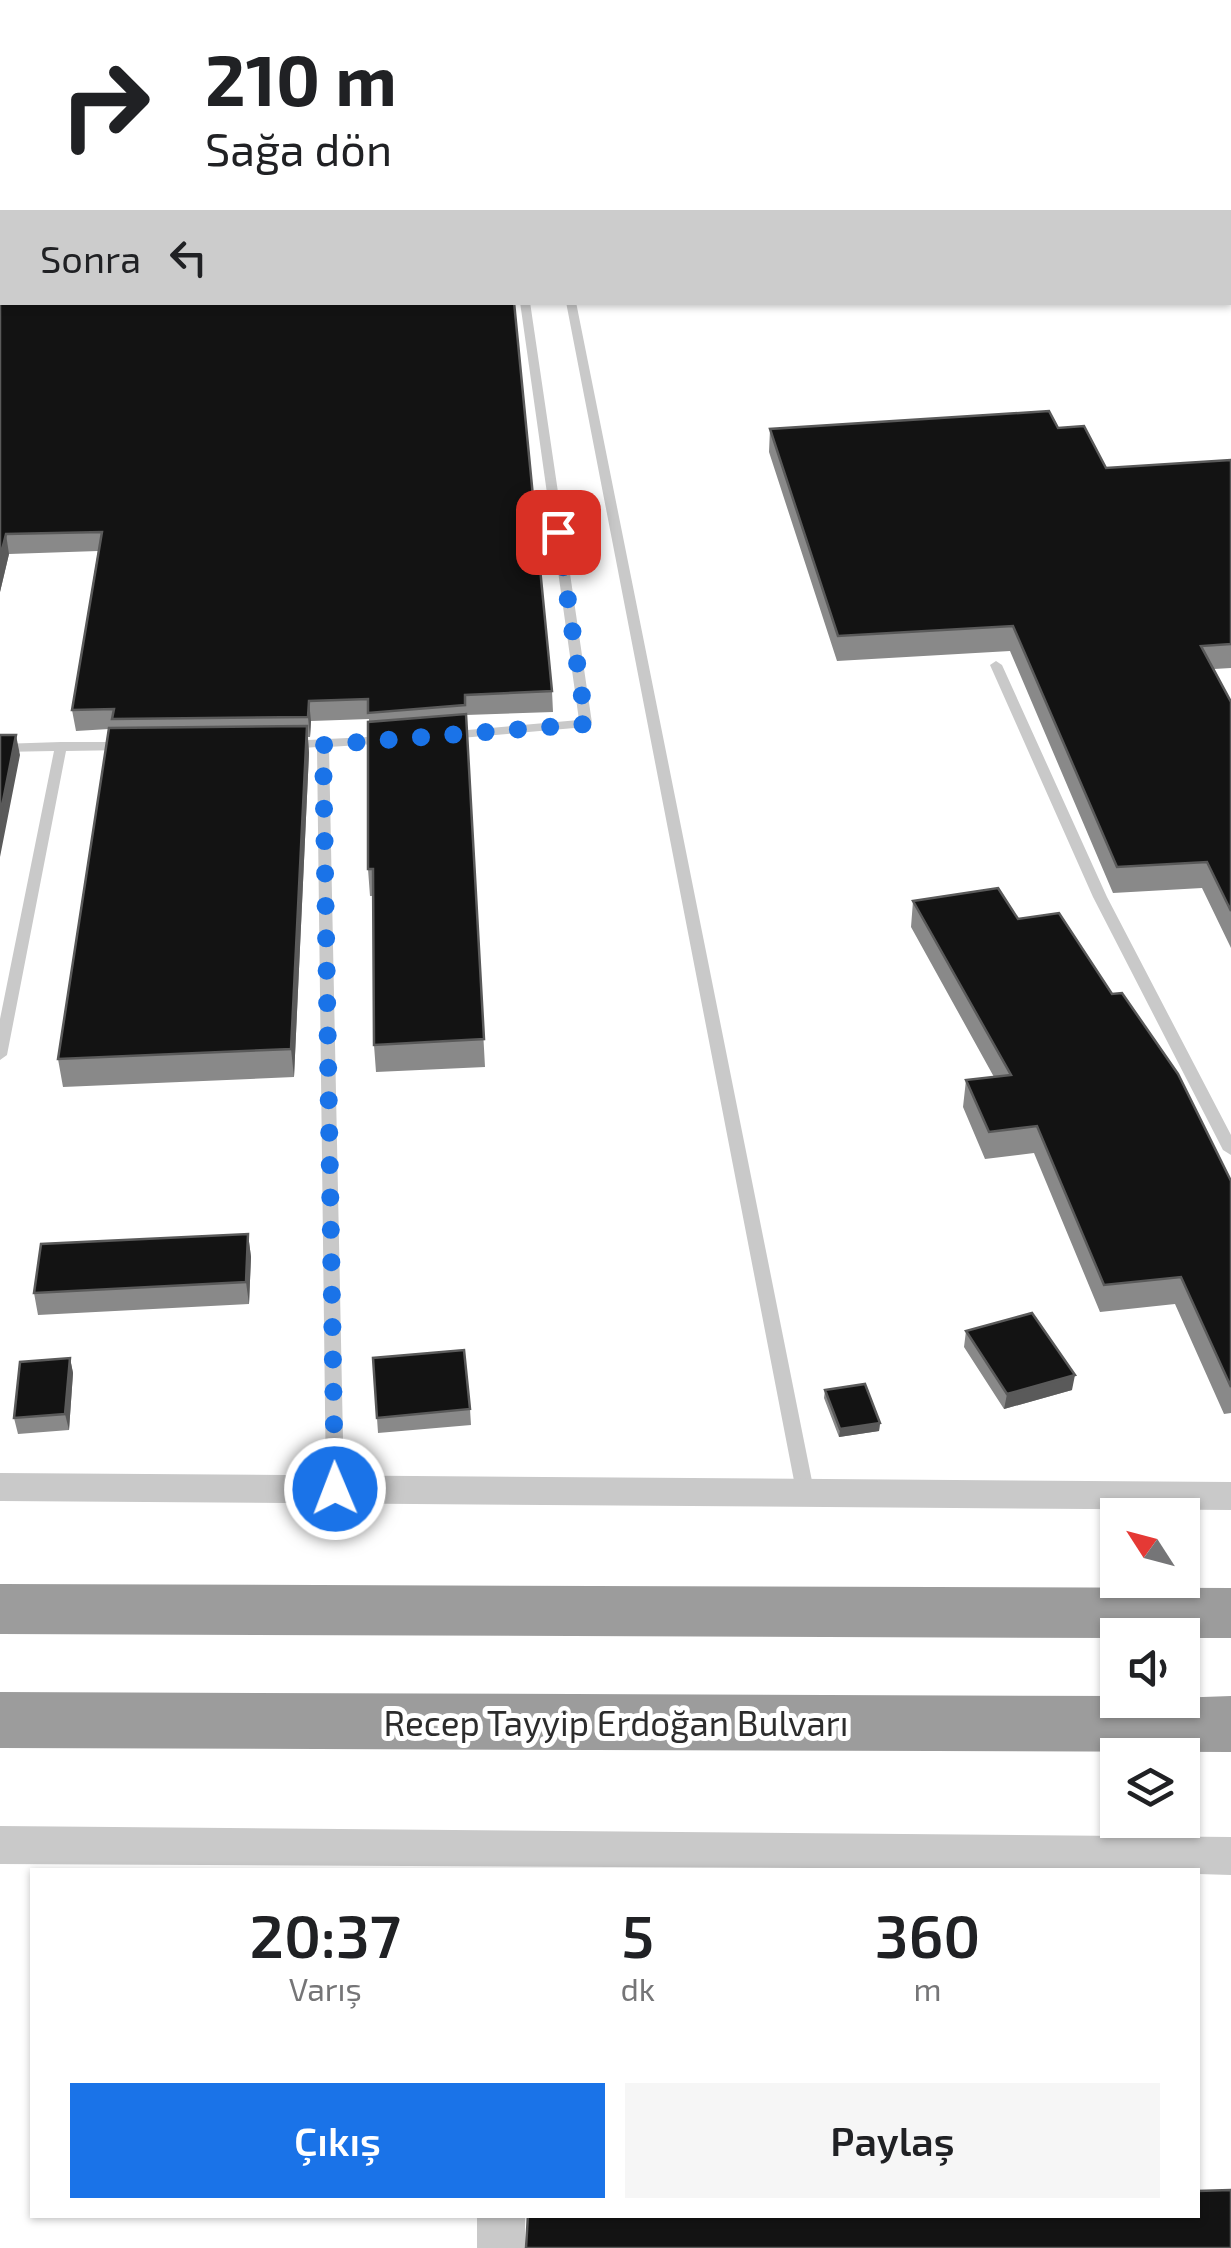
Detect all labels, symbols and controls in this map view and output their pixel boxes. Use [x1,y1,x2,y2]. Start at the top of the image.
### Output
text: 210 m [205,36,397,120]
icon: right [40,40,170,170]
text: Sağa dön [205,121,392,175]
icon: left [161,230,216,285]
text: Sonra [40,235,141,281]
pin [516,490,601,575]
icon: arrive [531,505,586,560]
position arrow [283,1437,387,1541]
north arrow [1100,1498,1200,1598]
map controls [1100,1498,1200,1838]
button: sound [1100,1618,1200,1718]
street label: Recep Tayyip Erdoğan Bulvarı [384,1701,848,1743]
button: layers [1100,1738,1200,1838]
text: 20:37 [250,1898,401,1970]
text: 5 [621,1898,654,1970]
text: 360 [875,1898,980,1970]
text: Varış [289,1969,362,2007]
text: dk [620,1969,655,2007]
text: m [914,1969,942,2007]
button: Çıkış [70,2083,605,2198]
button: Paylaş [625,2083,1160,2198]

